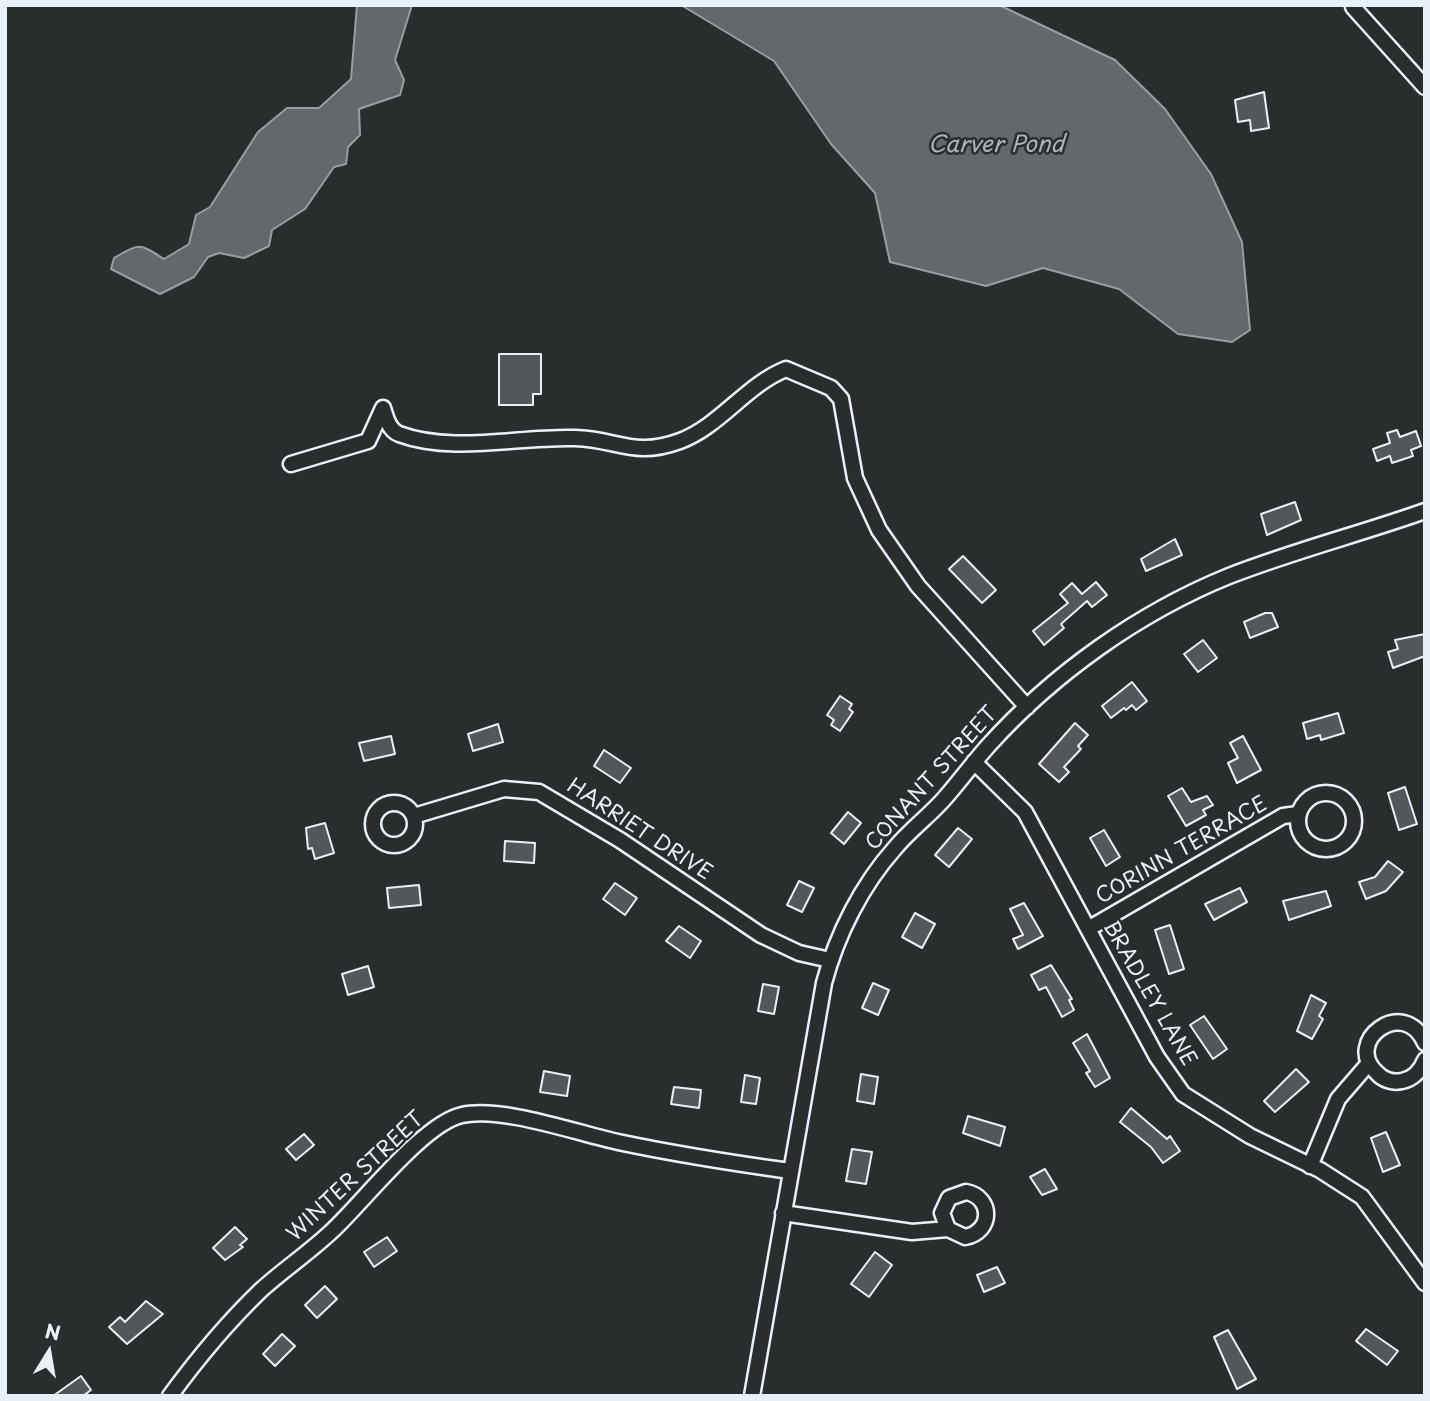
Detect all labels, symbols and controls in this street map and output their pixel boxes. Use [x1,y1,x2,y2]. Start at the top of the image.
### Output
water label: Carver Pond [928,132,1064,160]
street label: CONANT STREET [861,702,1003,856]
street label: HARRIET DRIVE [562,774,716,886]
street label: CORINN TERRACE [1092,792,1272,910]
street label: BRADLEY LANE [1097,917,1201,1071]
street label: WINTER STREET [282,1107,430,1247]
text: N [43,1316,63,1347]
north arrow [14,1317,84,1387]

